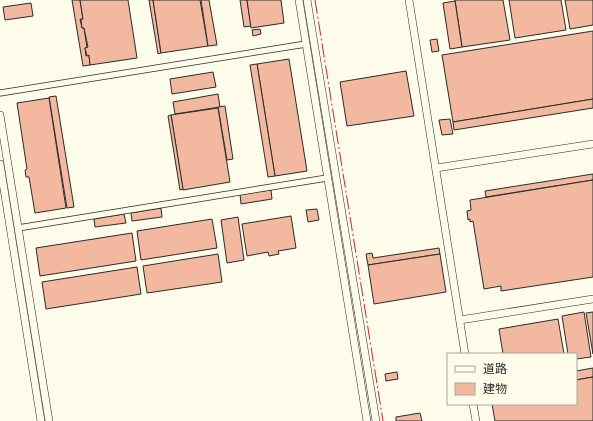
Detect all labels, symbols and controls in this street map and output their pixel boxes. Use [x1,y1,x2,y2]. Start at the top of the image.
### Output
legend [447,353,577,405]
text: 道路 [483,362,507,376]
text: 建物 [483,382,507,396]

